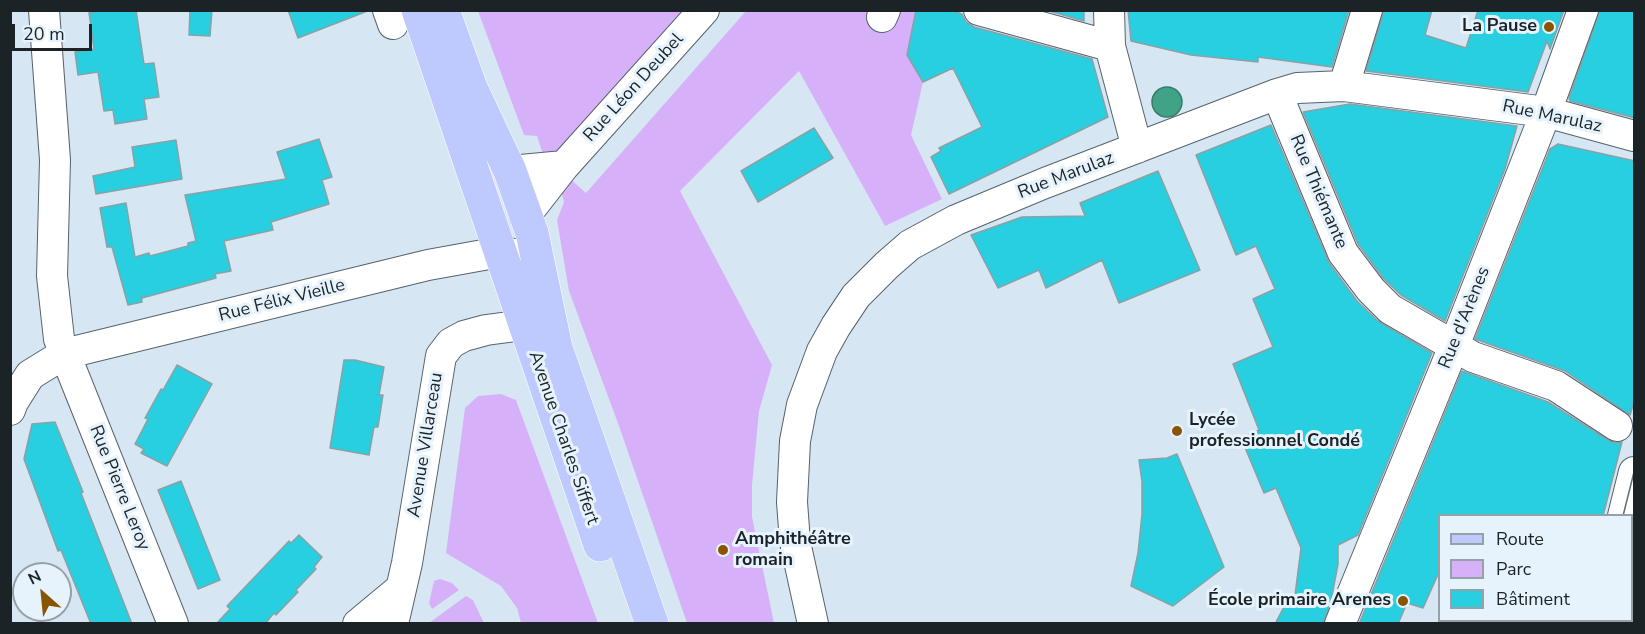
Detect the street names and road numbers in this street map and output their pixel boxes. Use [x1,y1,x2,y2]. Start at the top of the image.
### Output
street label: Rue Léon Deubel [580,29,688,147]
street label: Rue Marulaz [1500,96,1604,138]
street label: Rue Thiémante [1284,132,1352,252]
street label: Rue Marulaz [1015,148,1117,204]
street label: Rue d'Arènes [1435,264,1495,372]
street label: Rue Félix Vieille [217,275,347,327]
street label: Avenue Charles Siffert [523,349,603,527]
street label: Avenue Villarceau [404,371,448,519]
street label: Rue Pierre Leroy [84,422,154,554]

